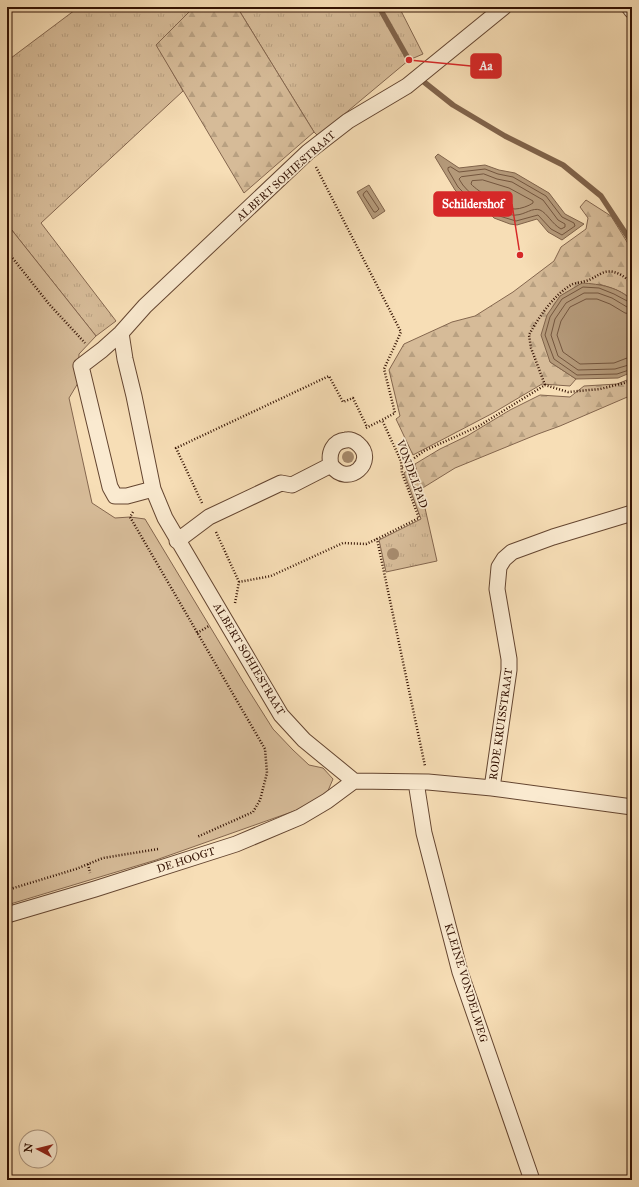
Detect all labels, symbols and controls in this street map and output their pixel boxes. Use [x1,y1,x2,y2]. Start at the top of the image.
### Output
callout: Aa [471,54,501,78]
text: Aa [478,59,494,73]
street label: ALBERT SOHIESTRAAT [233,128,338,224]
callout: Schildershof [434,192,512,216]
text: Schildershof [442,197,506,211]
street label: VONDELPAD [393,437,430,510]
street label: ALBERT SOHIESTRAAT [210,600,288,718]
street label: RODE KRUISSTRAAT [487,667,515,781]
street label: DE HOOGT [155,844,217,876]
street label: KLEINE VONDELWEG [442,922,490,1044]
north arrow [18,1129,58,1169]
text: N [22,1142,36,1153]

